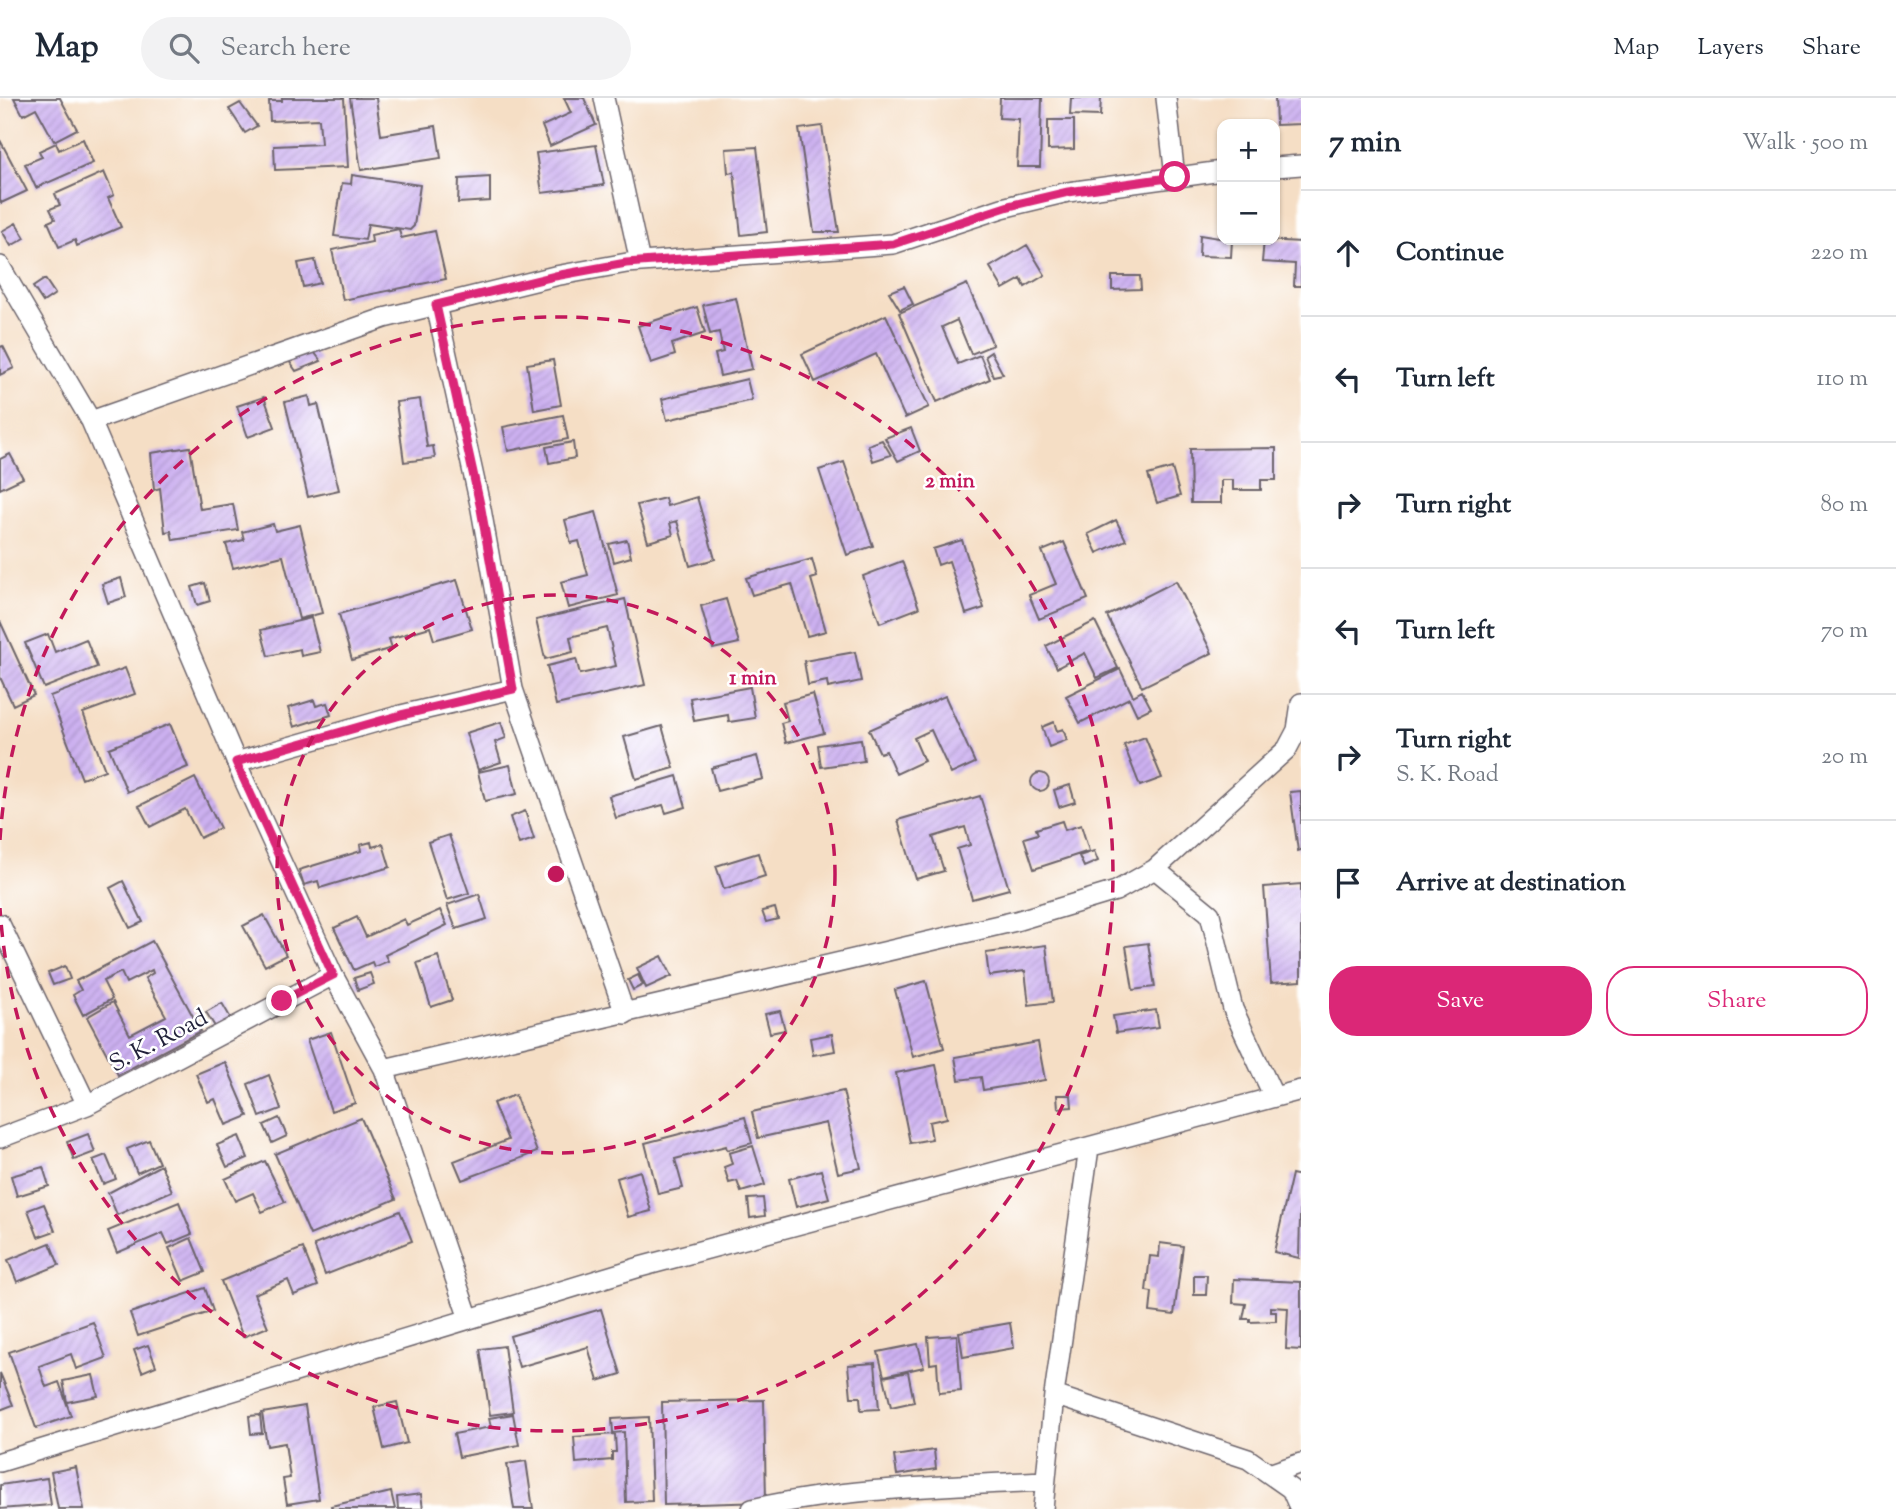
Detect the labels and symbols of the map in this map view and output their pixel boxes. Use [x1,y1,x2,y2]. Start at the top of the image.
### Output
route start [1159,161,1190,192]
text: 2 min [925,467,976,497]
text: 1 min [729,664,777,694]
centre of rings [544,862,568,886]
route end [266,985,297,1016]
street label: S. K. Road [104,1001,215,1082]

